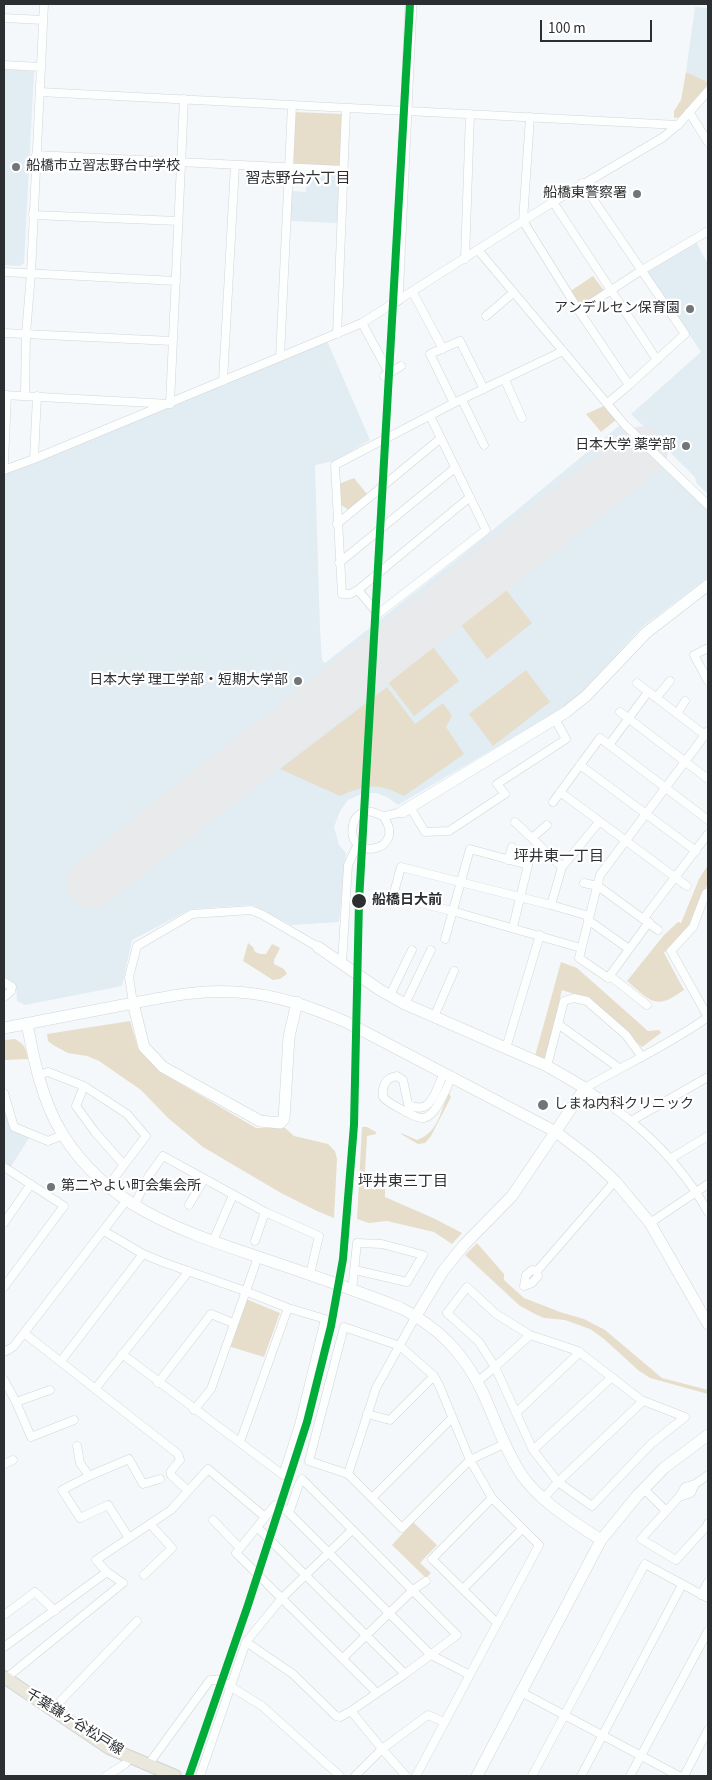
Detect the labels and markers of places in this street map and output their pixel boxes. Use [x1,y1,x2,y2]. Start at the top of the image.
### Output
place label: 船橋市立習志野台中学校 [26,159,180,175]
marker: 船橋市立習志野台中学校 [10,161,22,173]
place label: 船橋東警察署 [543,186,627,202]
marker: 船橋東警察署 [631,188,643,200]
place label: アンデルセン保育園 [554,301,680,317]
marker: アンデルセン保育園 [684,303,696,315]
place label: 日本大学 薬学部 [575,438,676,454]
marker: 日本大学 薬学部 [680,440,692,452]
place label: 日本大学 理工学部・短期大学部 [89,673,288,689]
marker: 日本大学 理工学部・短期大学部 [292,675,304,687]
marker: 船橋日大前 [350,892,368,910]
place label: 船橋日大前 [372,893,442,909]
place label: しまね内科クリニック [554,1097,694,1113]
marker: しまね内科クリニック [536,1098,550,1112]
place label: 第二やよい町会集会所 [61,1179,201,1195]
marker: 第二やよい町会集会所 [45,1181,57,1193]

